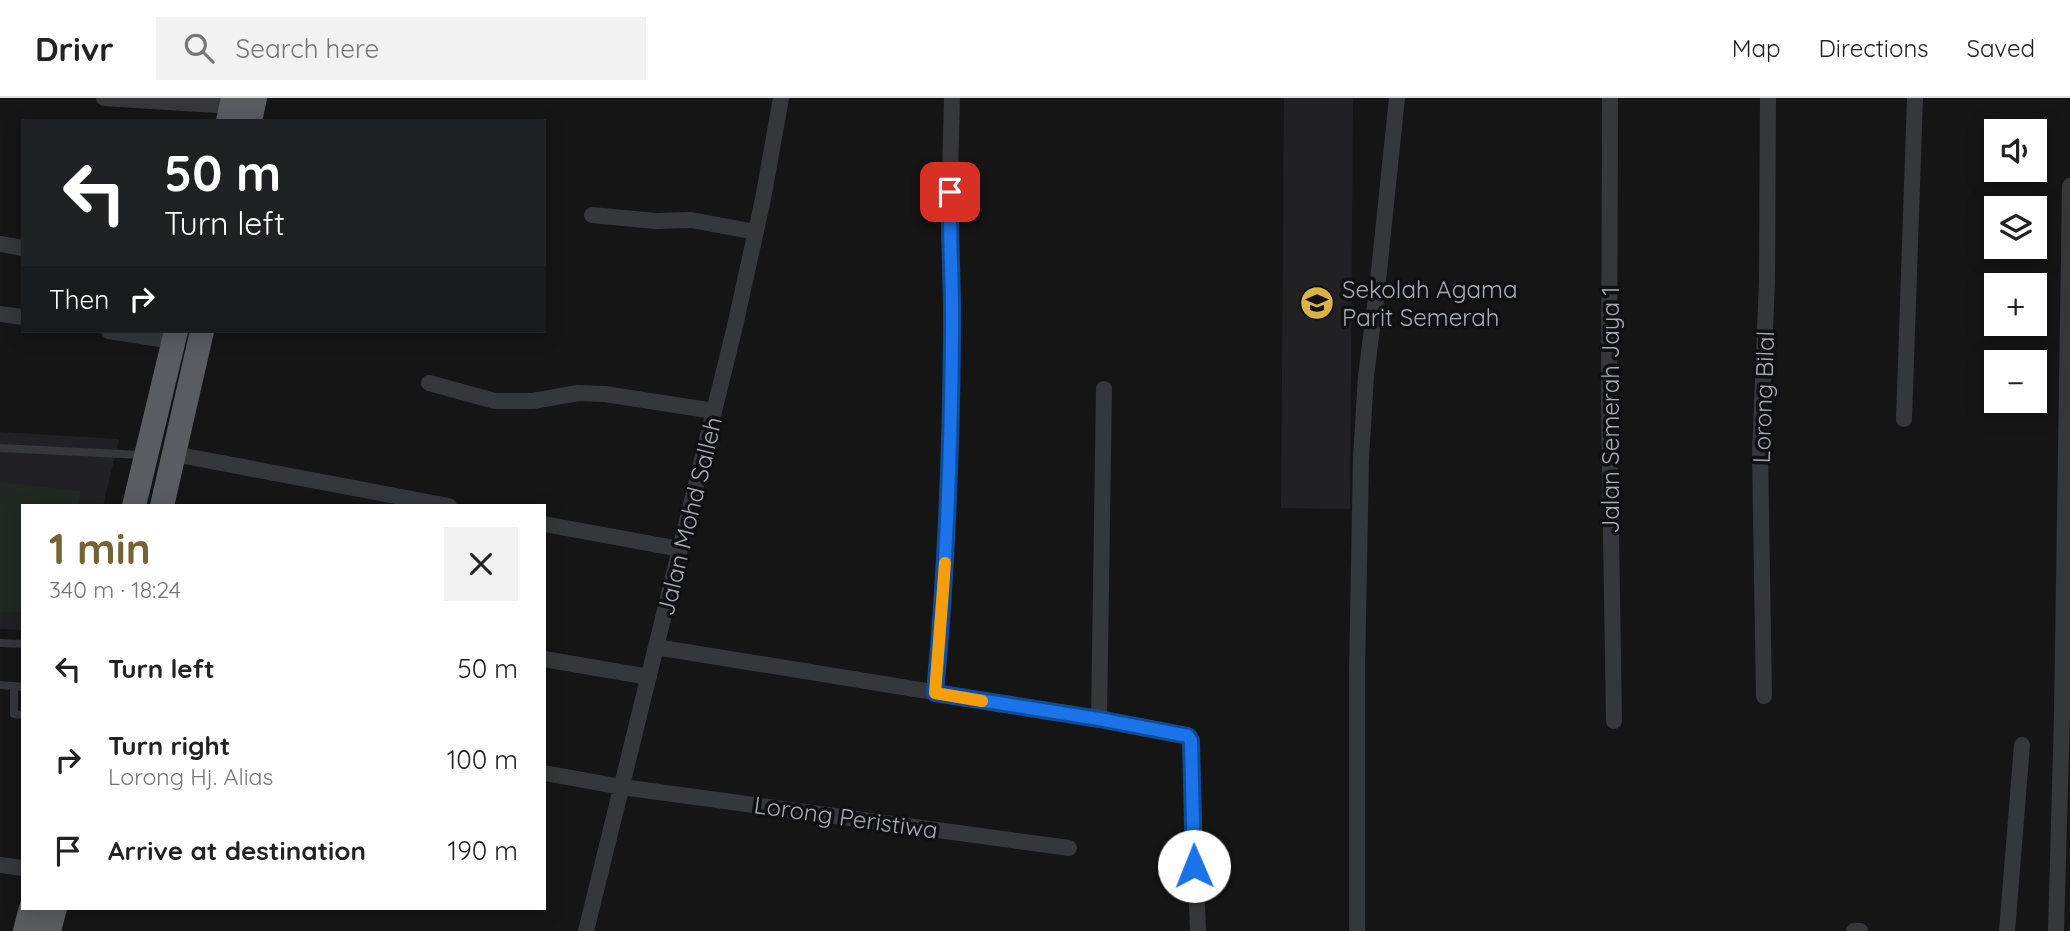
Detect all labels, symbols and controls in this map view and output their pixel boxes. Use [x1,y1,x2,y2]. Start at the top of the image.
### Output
search box [156,17,646,80]
text: Drivr [35,28,114,69]
icon: search [180,29,218,67]
text: Search here [236,32,379,65]
text: Map [1732,33,1781,63]
text: Directions [1819,33,1929,63]
text: Saved [1967,33,2035,63]
map controls [1984,119,2047,413]
button: sound [1984,119,2047,182]
text: 50 m [164,142,281,203]
icon: left [49,147,140,238]
pin [920,162,980,222]
icon: arrive [931,173,969,211]
button: layers [1984,196,2047,259]
text: Turn left [164,203,285,243]
button: + [1984,273,2047,336]
place label: Sekolah Agama Parit Semerah [1342,274,1517,332]
icon: right [123,280,161,318]
text: Then [49,283,109,316]
school or university icon: Sekolah Agama Parit Semerah [1298,284,1336,322]
street label: Jalan Semerah Jaya 1 [1595,287,1625,533]
street label: Lorong Bilal [1746,330,1780,464]
button: − [1984,350,2047,413]
street label: Jalan Mohd Salleh [650,413,728,619]
text: 1 min [49,522,151,575]
button: close [444,527,518,601]
text: 340 m · 18:24 [49,575,181,604]
icon: left [49,650,87,688]
text: Turn left [108,652,215,685]
text: 50 m [458,652,518,685]
text: Turn right [108,729,230,762]
icon: right [49,741,87,779]
text: 100 m [447,743,518,776]
text: Lorong Hj. Alias [108,762,273,791]
street label: Lorong Peristiwa [752,789,940,845]
position arrow [1157,829,1231,903]
icon: arrive [49,832,87,870]
text: Arrive at destination [108,834,366,867]
text: 190 m [448,834,518,867]

